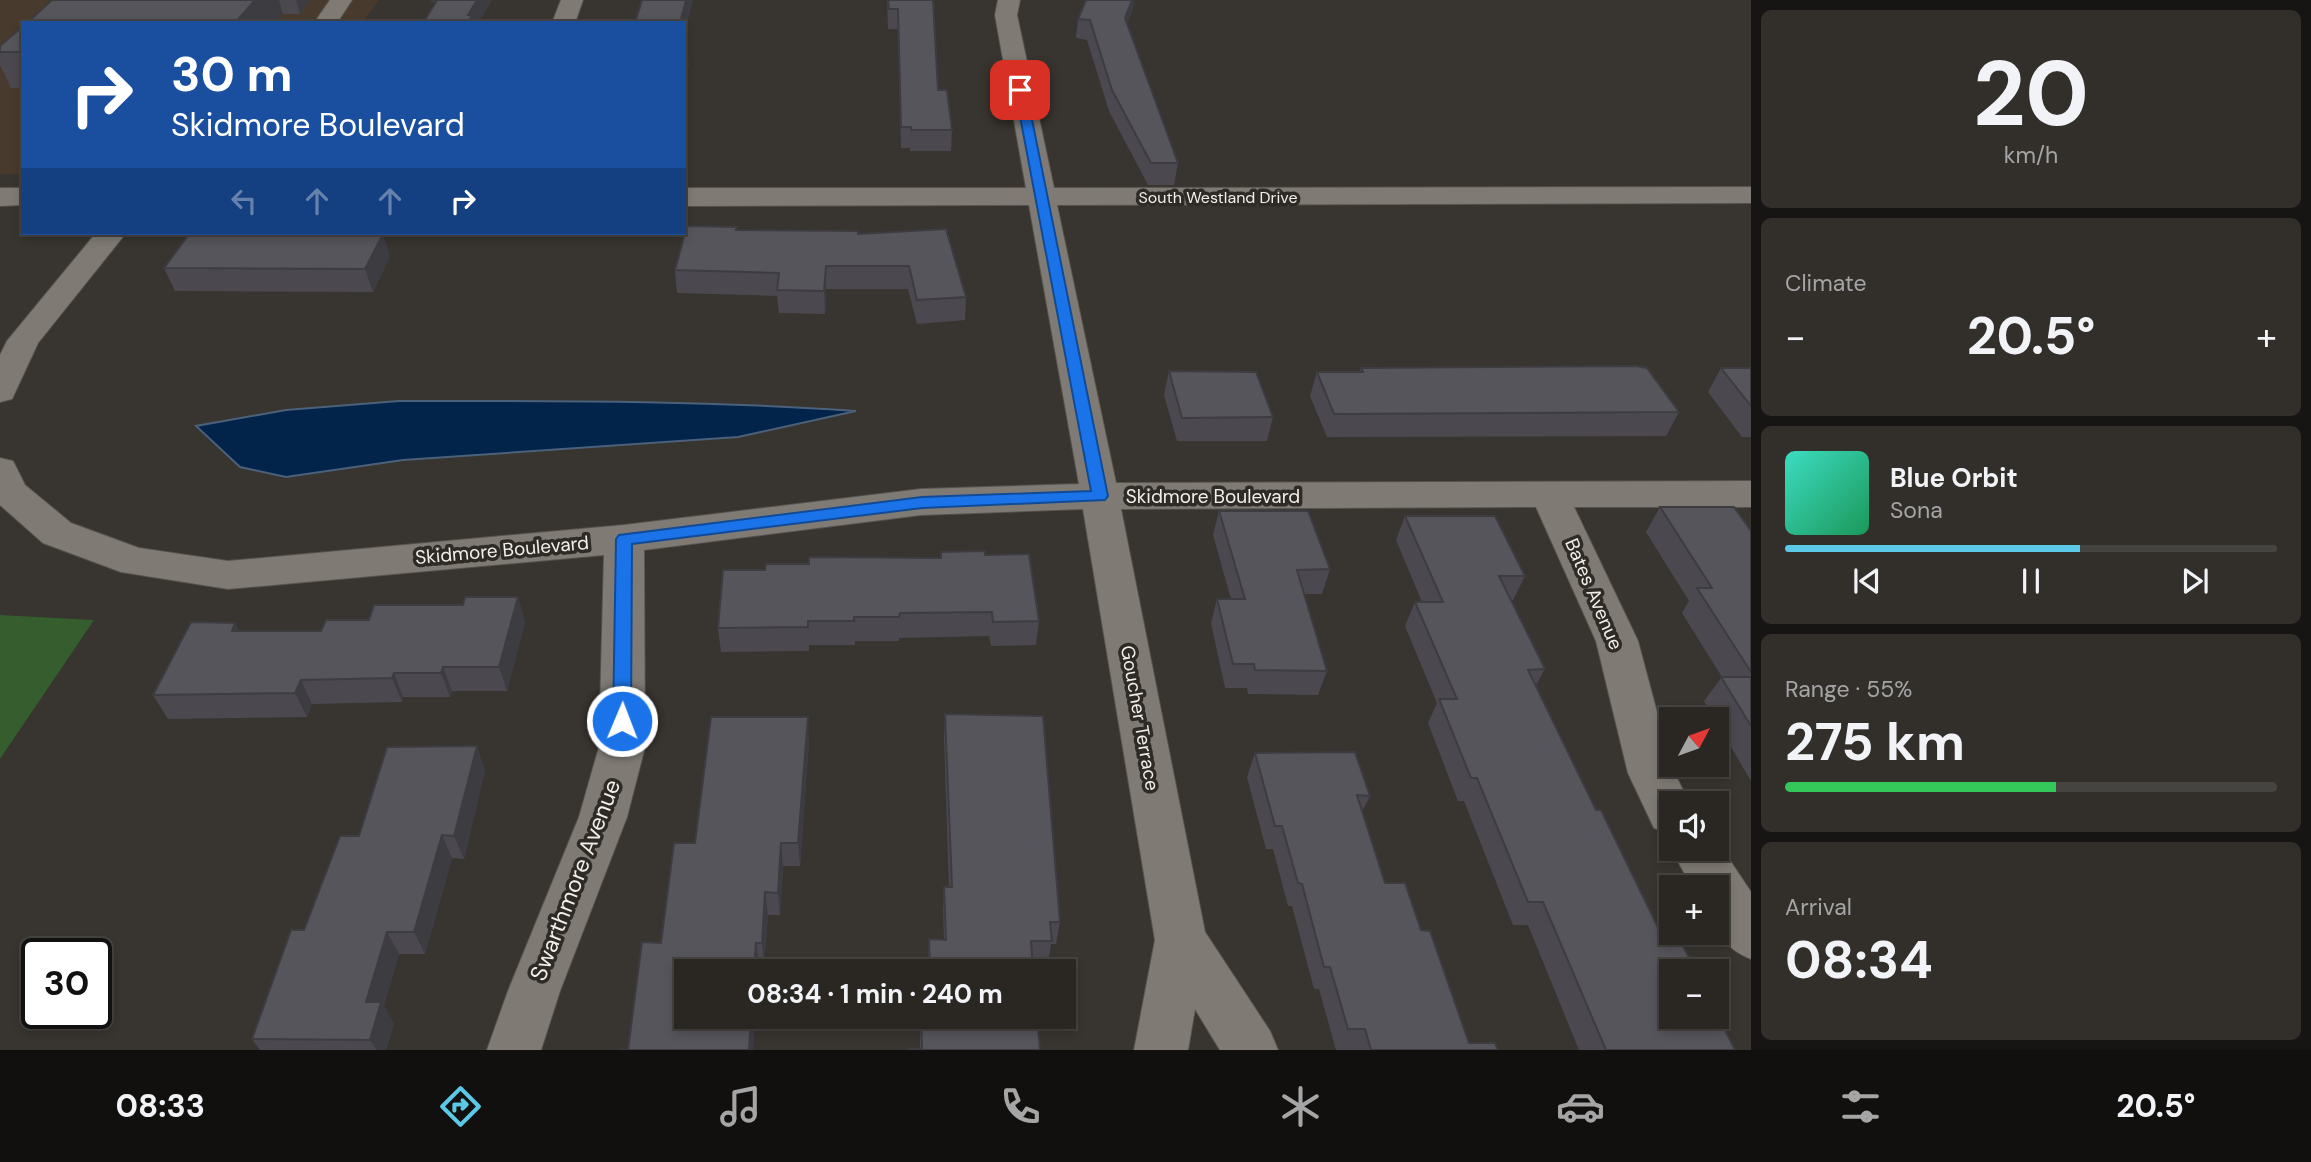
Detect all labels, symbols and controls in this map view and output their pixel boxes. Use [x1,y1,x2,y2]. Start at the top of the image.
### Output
text: 20 [1973,35,2089,153]
text: 30 m [171,42,293,106]
icon: right [56,49,147,140]
pin [990,60,1050,120]
icon: arrive [1001,71,1039,109]
text: Skidmore Boulevard [171,104,465,146]
text: km/h [2004,140,2058,170]
icon: left [225,182,263,220]
icon: ahead [298,182,336,220]
icon: ahead [371,182,409,220]
icon: right [444,182,482,220]
street label: South Westland Drive [1138,187,1298,208]
text: Climate [1785,268,1867,298]
text: 20.5° [1967,302,2095,370]
text: − [1785,312,1806,362]
text: + [2256,312,2277,362]
text: Blue Orbit [1890,461,2018,495]
street label: Skidmore Boulevard [1126,484,1300,509]
text: Sona [1890,495,1943,525]
street label: Skidmore Boulevard [414,530,590,570]
street label: Bates Avenue [1559,535,1629,653]
icon: previous [1848,562,1886,600]
icon: pause [2012,562,2050,600]
icon: next [2176,562,2214,600]
street label: Goucher Terrace [1115,643,1165,793]
text: Range · 55% [1785,674,1912,704]
position arrow [585,684,659,758]
north arrow [1659,707,1729,777]
map controls [1659,707,1729,1029]
text: 275 km [1785,708,1965,776]
street label: Swarthmore Avenue [523,775,627,985]
button: sound [1659,791,1729,861]
button: + [1659,875,1729,945]
text: Arrival [1785,892,1852,922]
text: 08:34 [1785,926,1933,994]
speed limit sign: 30 [21,938,112,1029]
button: − [1659,959,1729,1029]
text: 08:34 · 1 min · 240 m [747,977,1003,1011]
icon: directions [436,1082,485,1131]
icon: music [716,1082,765,1131]
icon: phone [996,1082,1045,1131]
icon: climate [1276,1082,1325,1131]
icon: car [1556,1082,1605,1131]
icon: filters [1836,1082,1885,1131]
text: 08:33 [116,1085,205,1127]
text: 20.5° [2116,1085,2195,1127]

